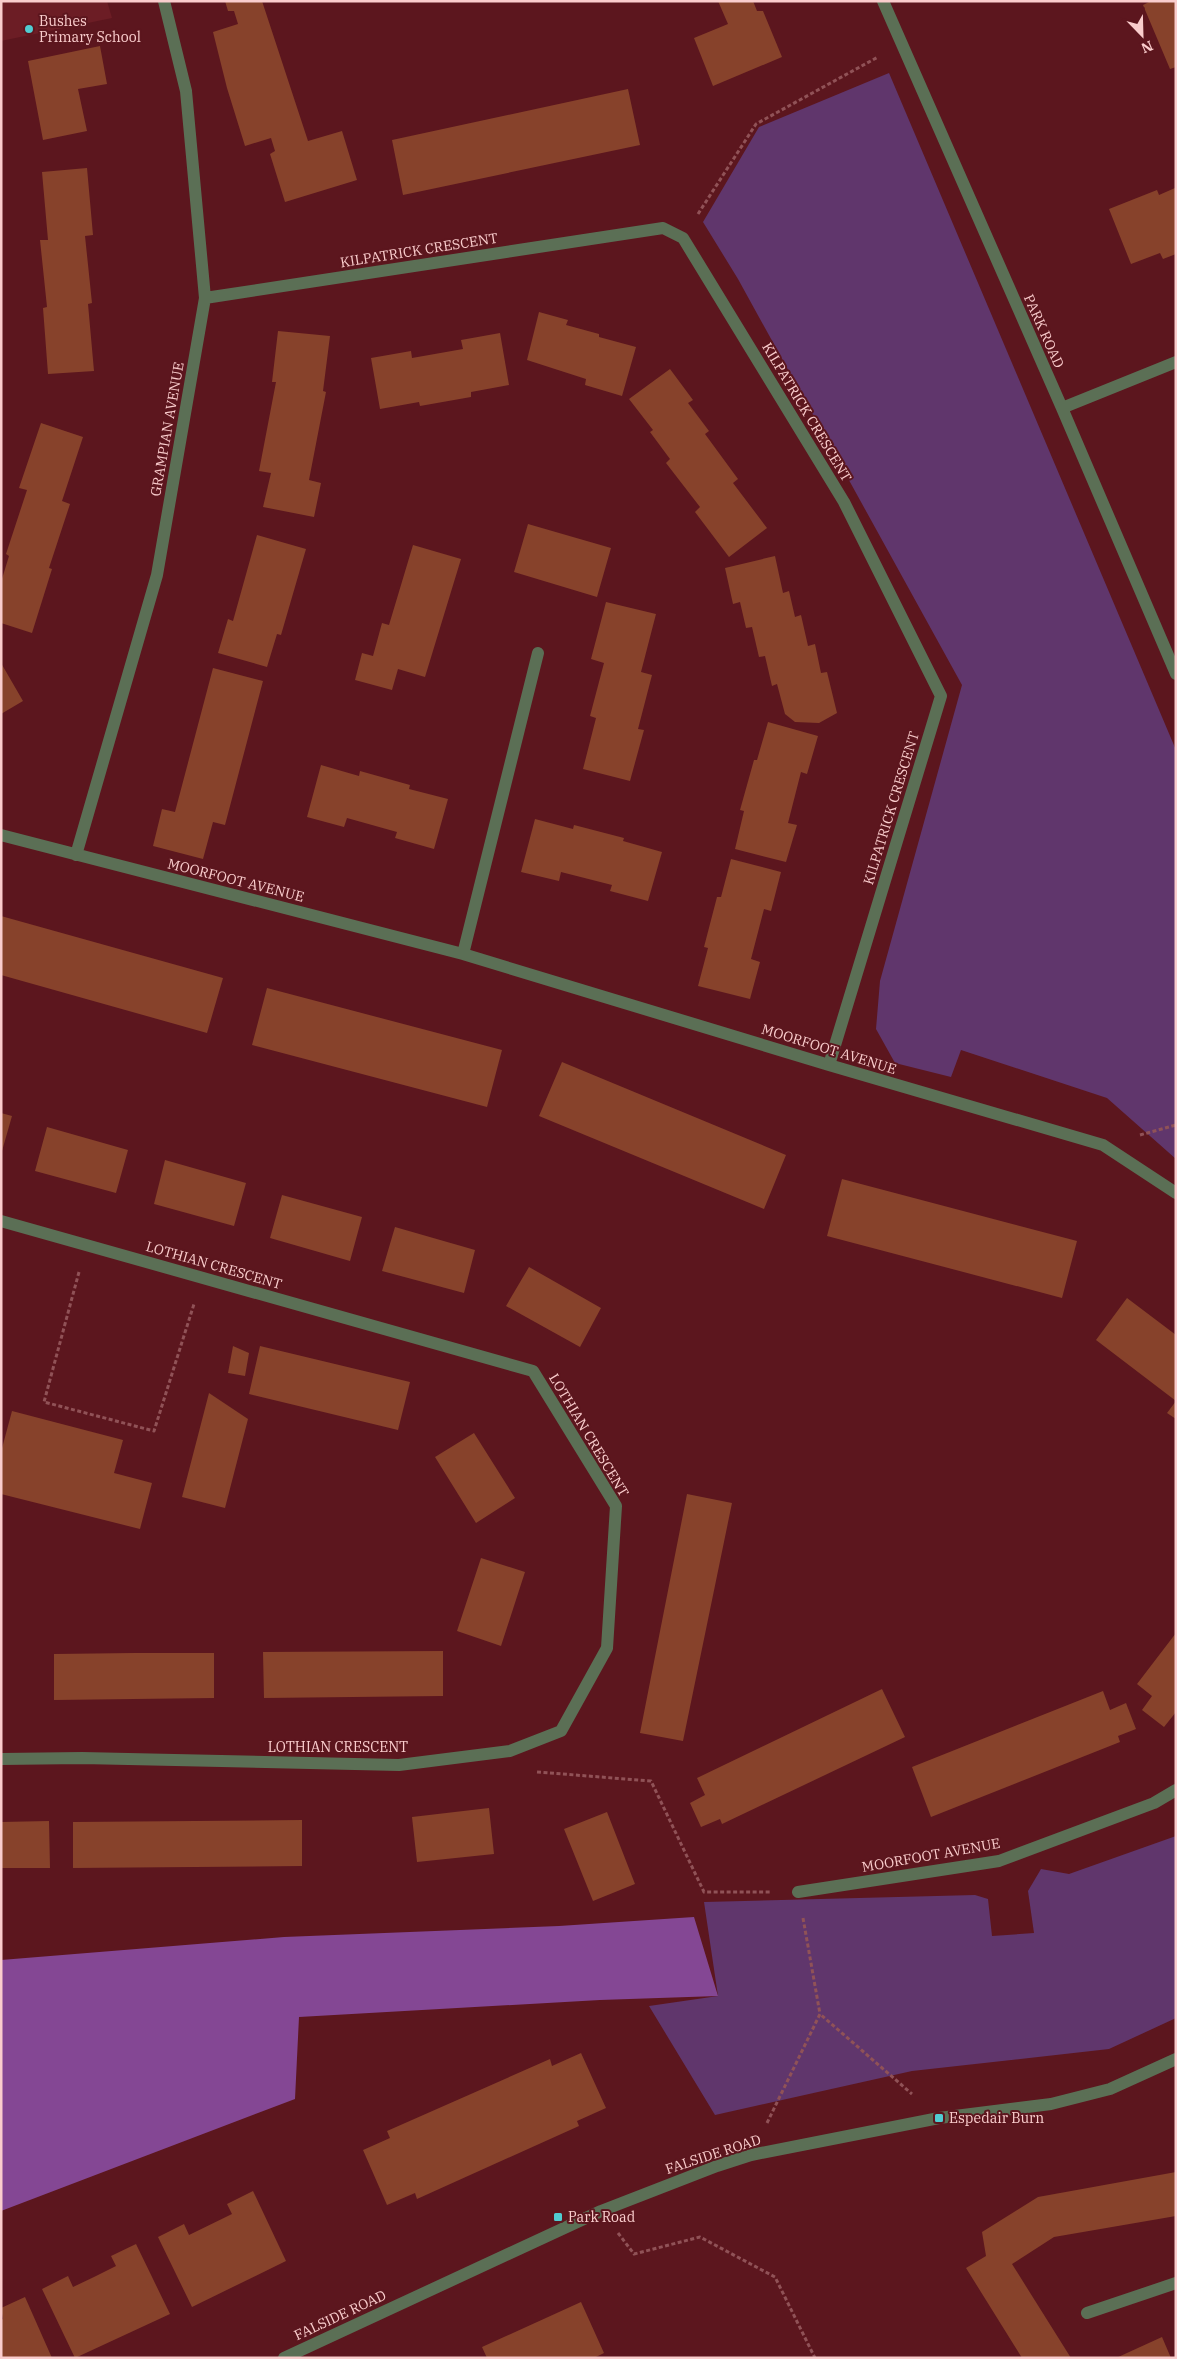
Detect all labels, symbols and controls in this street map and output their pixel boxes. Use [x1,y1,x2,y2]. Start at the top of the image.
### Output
north arrow [1117,10,1167,60]
place label: Bushes Primary School [39,12,141,46]
marker: Bushes Primary School [23,23,35,35]
text: N [1138,37,1156,57]
street label: KILPATRICK CRESCENT [339,229,499,271]
street label: PARK ROAD [1020,291,1068,371]
street label: KILPATRICK CRESCENT [758,339,856,485]
street label: GRAMPIAN AVENUE [146,360,188,498]
street label: KILPATRICK CRESCENT [859,729,923,887]
street label: MOORFOOT AVENUE [166,854,306,906]
street label: MOORFOOT AVENUE [759,1020,899,1078]
street label: LOTHIAN CRESCENT [144,1237,284,1293]
street label: LOTHIAN CRESCENT [545,1370,633,1500]
street label: LOTHIAN CRESCENT [268,1738,408,1756]
street label: MOORFOOT AVENUE [860,1834,1002,1876]
place label: Espedair Burn [949,2109,1044,2127]
marker: Espedair Burn [933,2112,945,2124]
street label: FALSIDE ROAD [663,2130,763,2178]
place label: Park Road [568,2208,636,2226]
marker: Park Road [552,2211,564,2223]
street label: FALSIDE ROAD [291,2286,389,2344]

